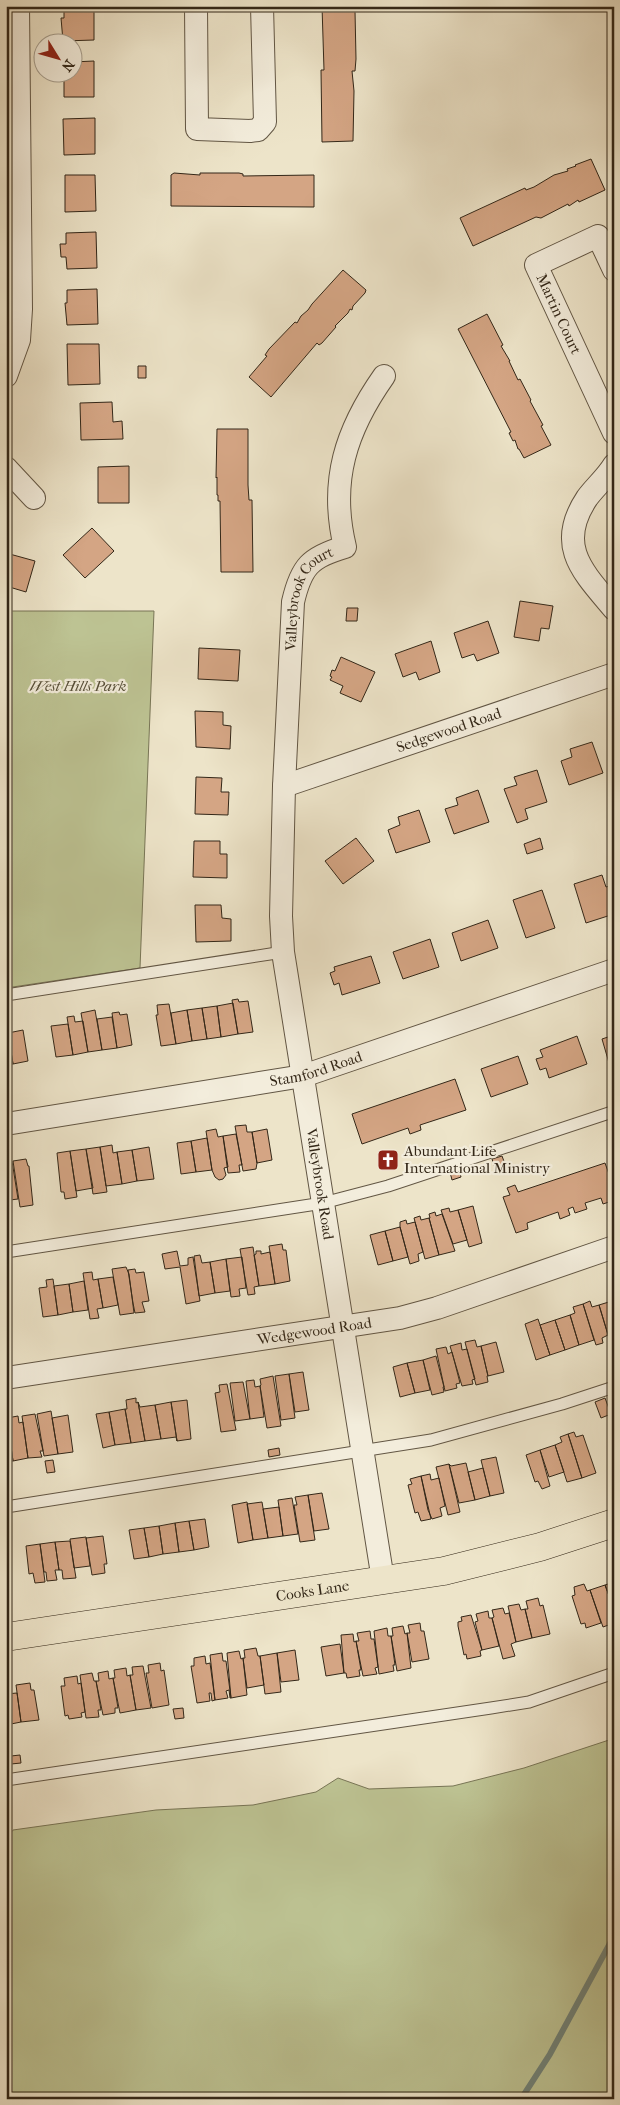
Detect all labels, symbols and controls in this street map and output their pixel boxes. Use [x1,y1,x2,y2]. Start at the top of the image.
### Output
north arrow [32,32,82,82]
text: N [58,56,78,75]
street label: Martin Court [532,271,585,358]
street label: Valleybrook Court [282,542,336,652]
park label: West Hills Park [30,677,127,695]
street label: Sedgewood Road [394,704,504,756]
street label: Stamford Road [268,1047,365,1090]
street label: Valleybrook Road [302,1126,338,1242]
place label: Abundant Life International Ministry [403,1142,551,1177]
church icon: Abundant Life International Ministry [376,1148,400,1172]
street label: Wedgewood Road [255,1313,374,1349]
street label: Cooks Lane [275,1576,351,1605]

